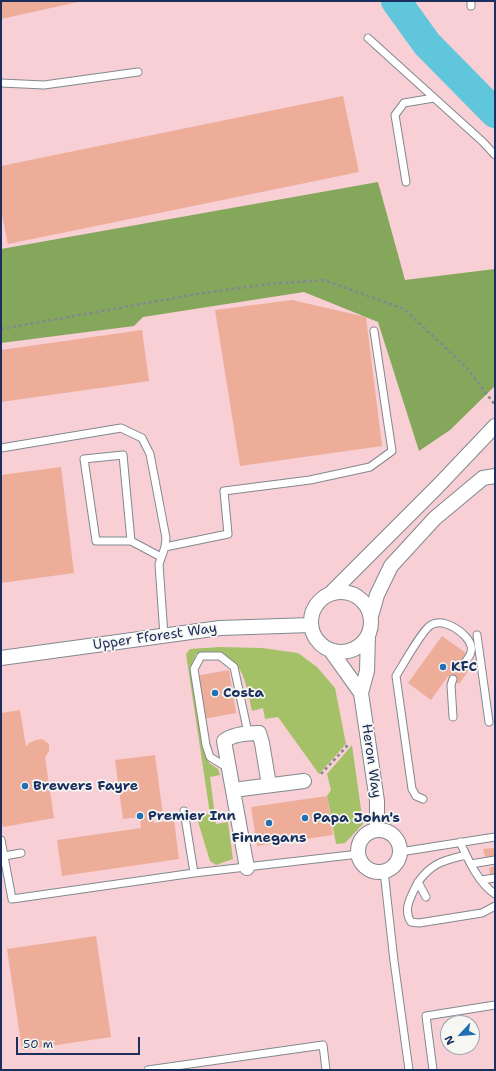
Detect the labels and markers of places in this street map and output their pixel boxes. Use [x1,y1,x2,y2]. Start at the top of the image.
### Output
place label: KFC [451,659,477,675]
marker: KFC [438,662,448,672]
place label: Costa [223,685,264,701]
marker: Costa [210,688,220,698]
place label: Brewers Fayre [33,778,138,794]
marker: Brewers Fayre [20,781,30,791]
place label: Premier Inn [148,808,236,824]
place label: Papa John's [313,810,400,826]
marker: Premier Inn [135,811,145,821]
marker: Papa John's [300,813,310,823]
marker: Finnegans [264,818,274,828]
place label: Finnegans [232,830,306,846]

